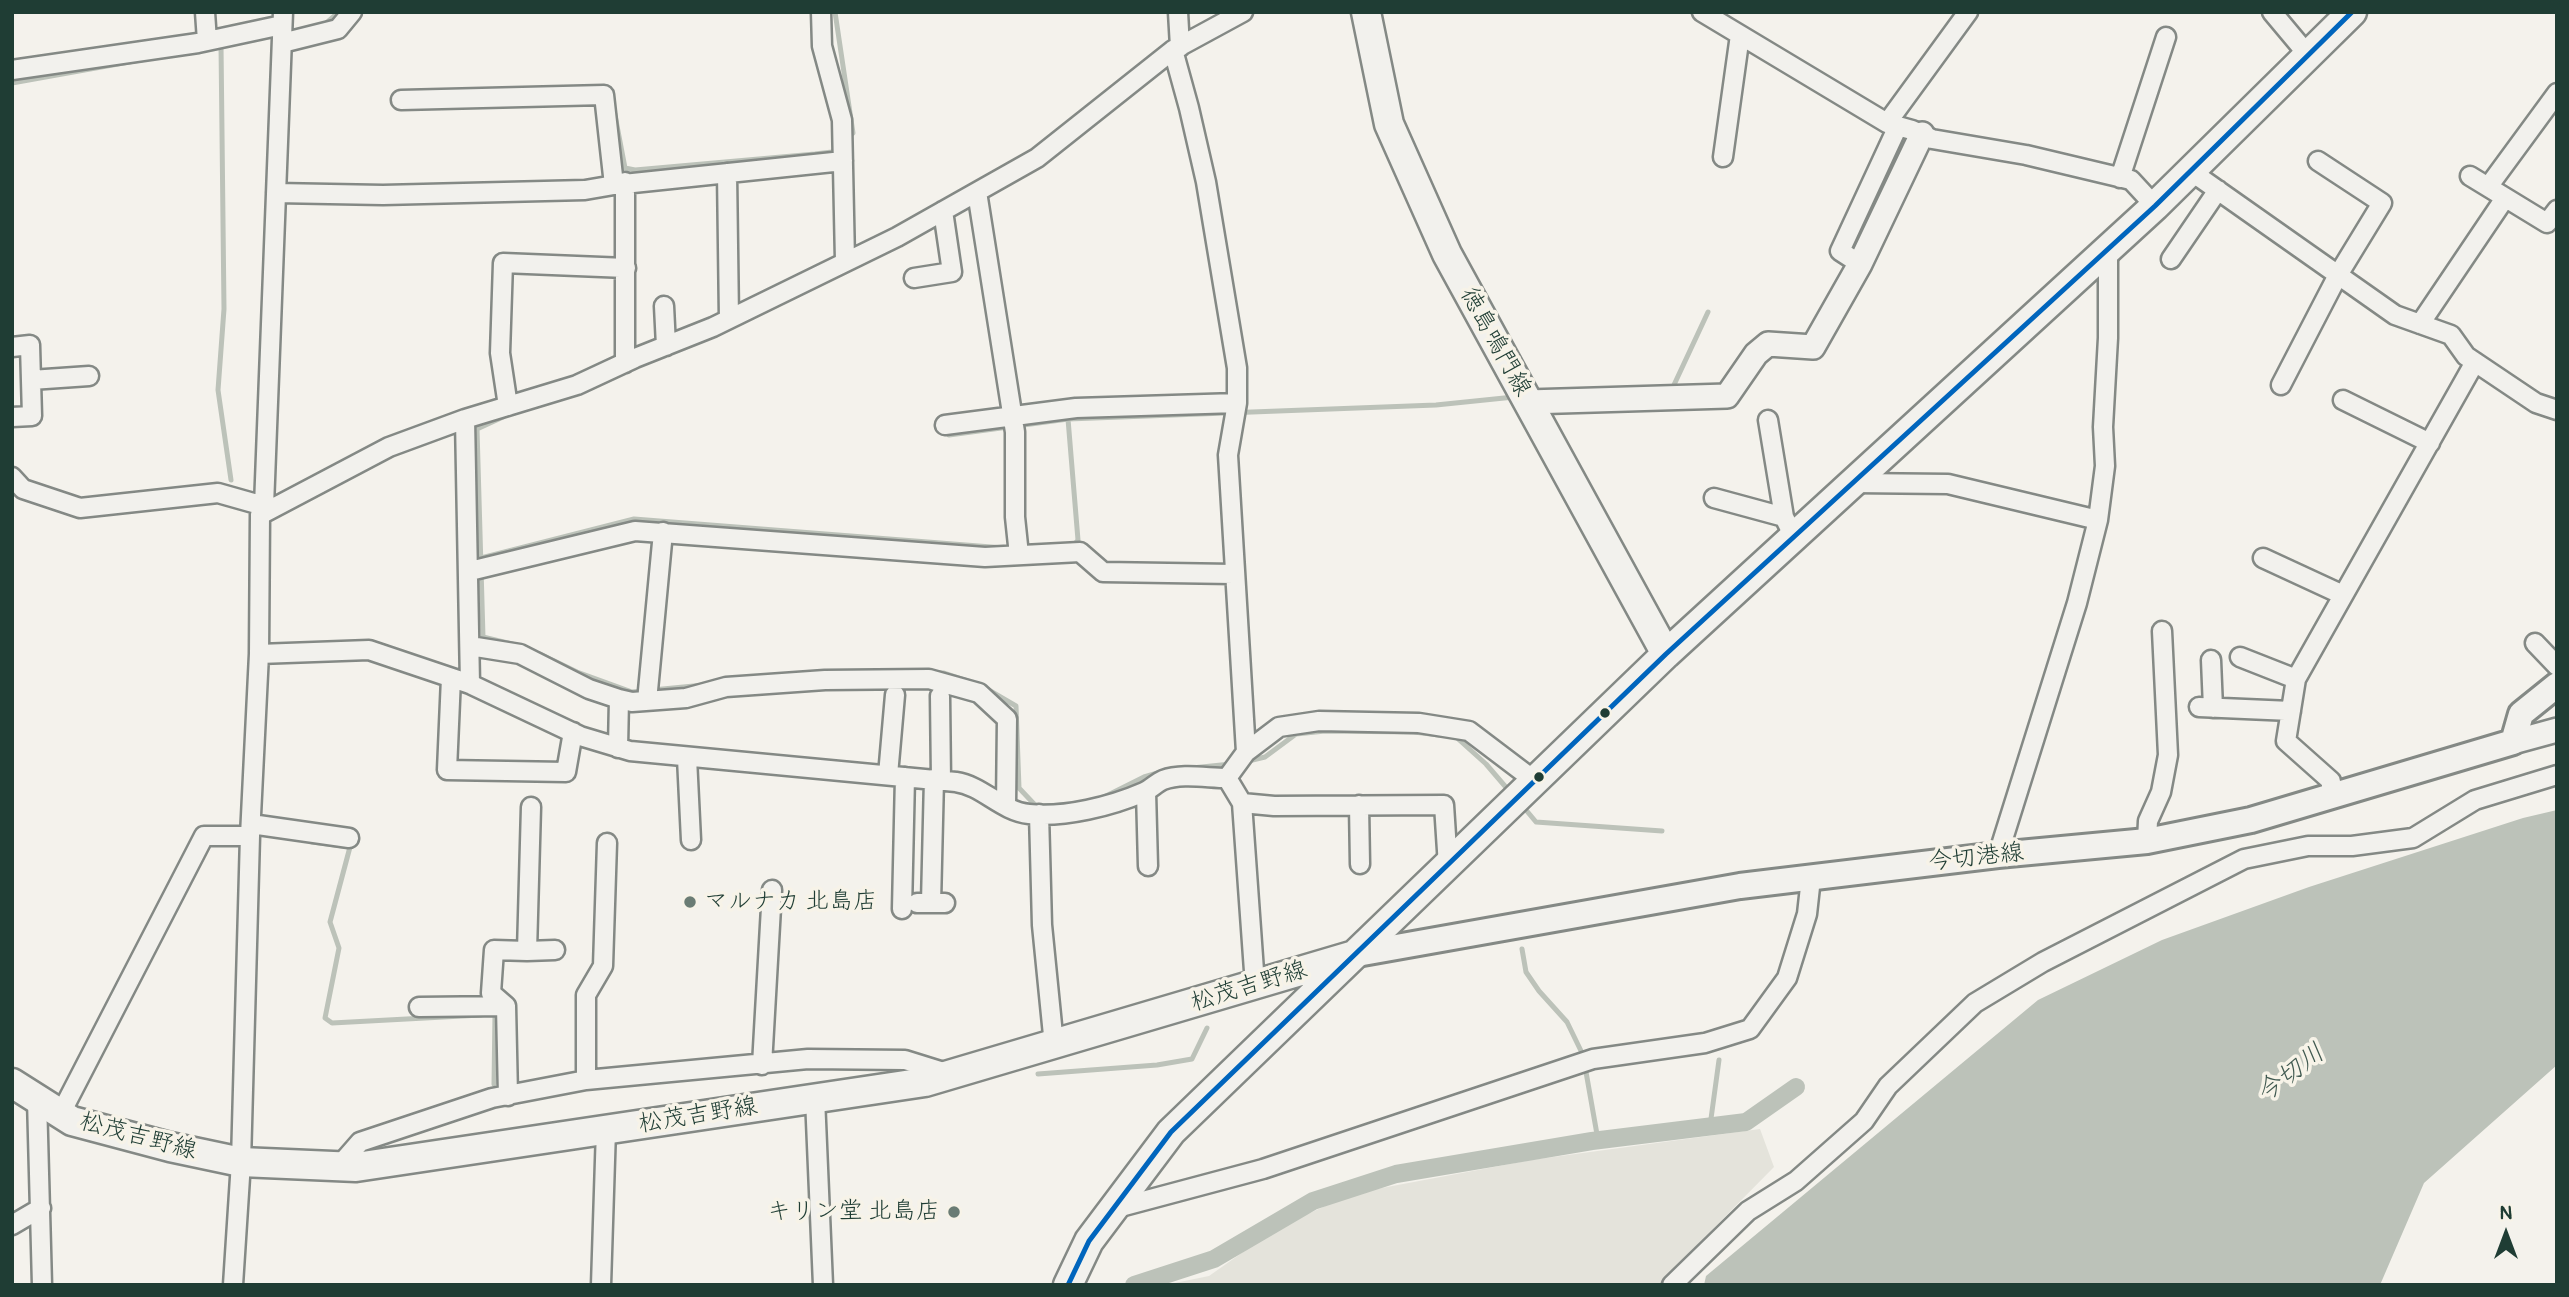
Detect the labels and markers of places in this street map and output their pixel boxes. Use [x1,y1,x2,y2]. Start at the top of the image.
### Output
unlabelled marker [1598,706,1612,720]
unlabelled marker [1532,770,1546,784]
place label: マルナカ 北島店 [704,888,877,916]
marker: マルナカ 北島店 [682,894,698,910]
place label: キリン堂 北島店 [767,1198,940,1226]
marker: キリン堂 北島店 [946,1204,962,1220]

